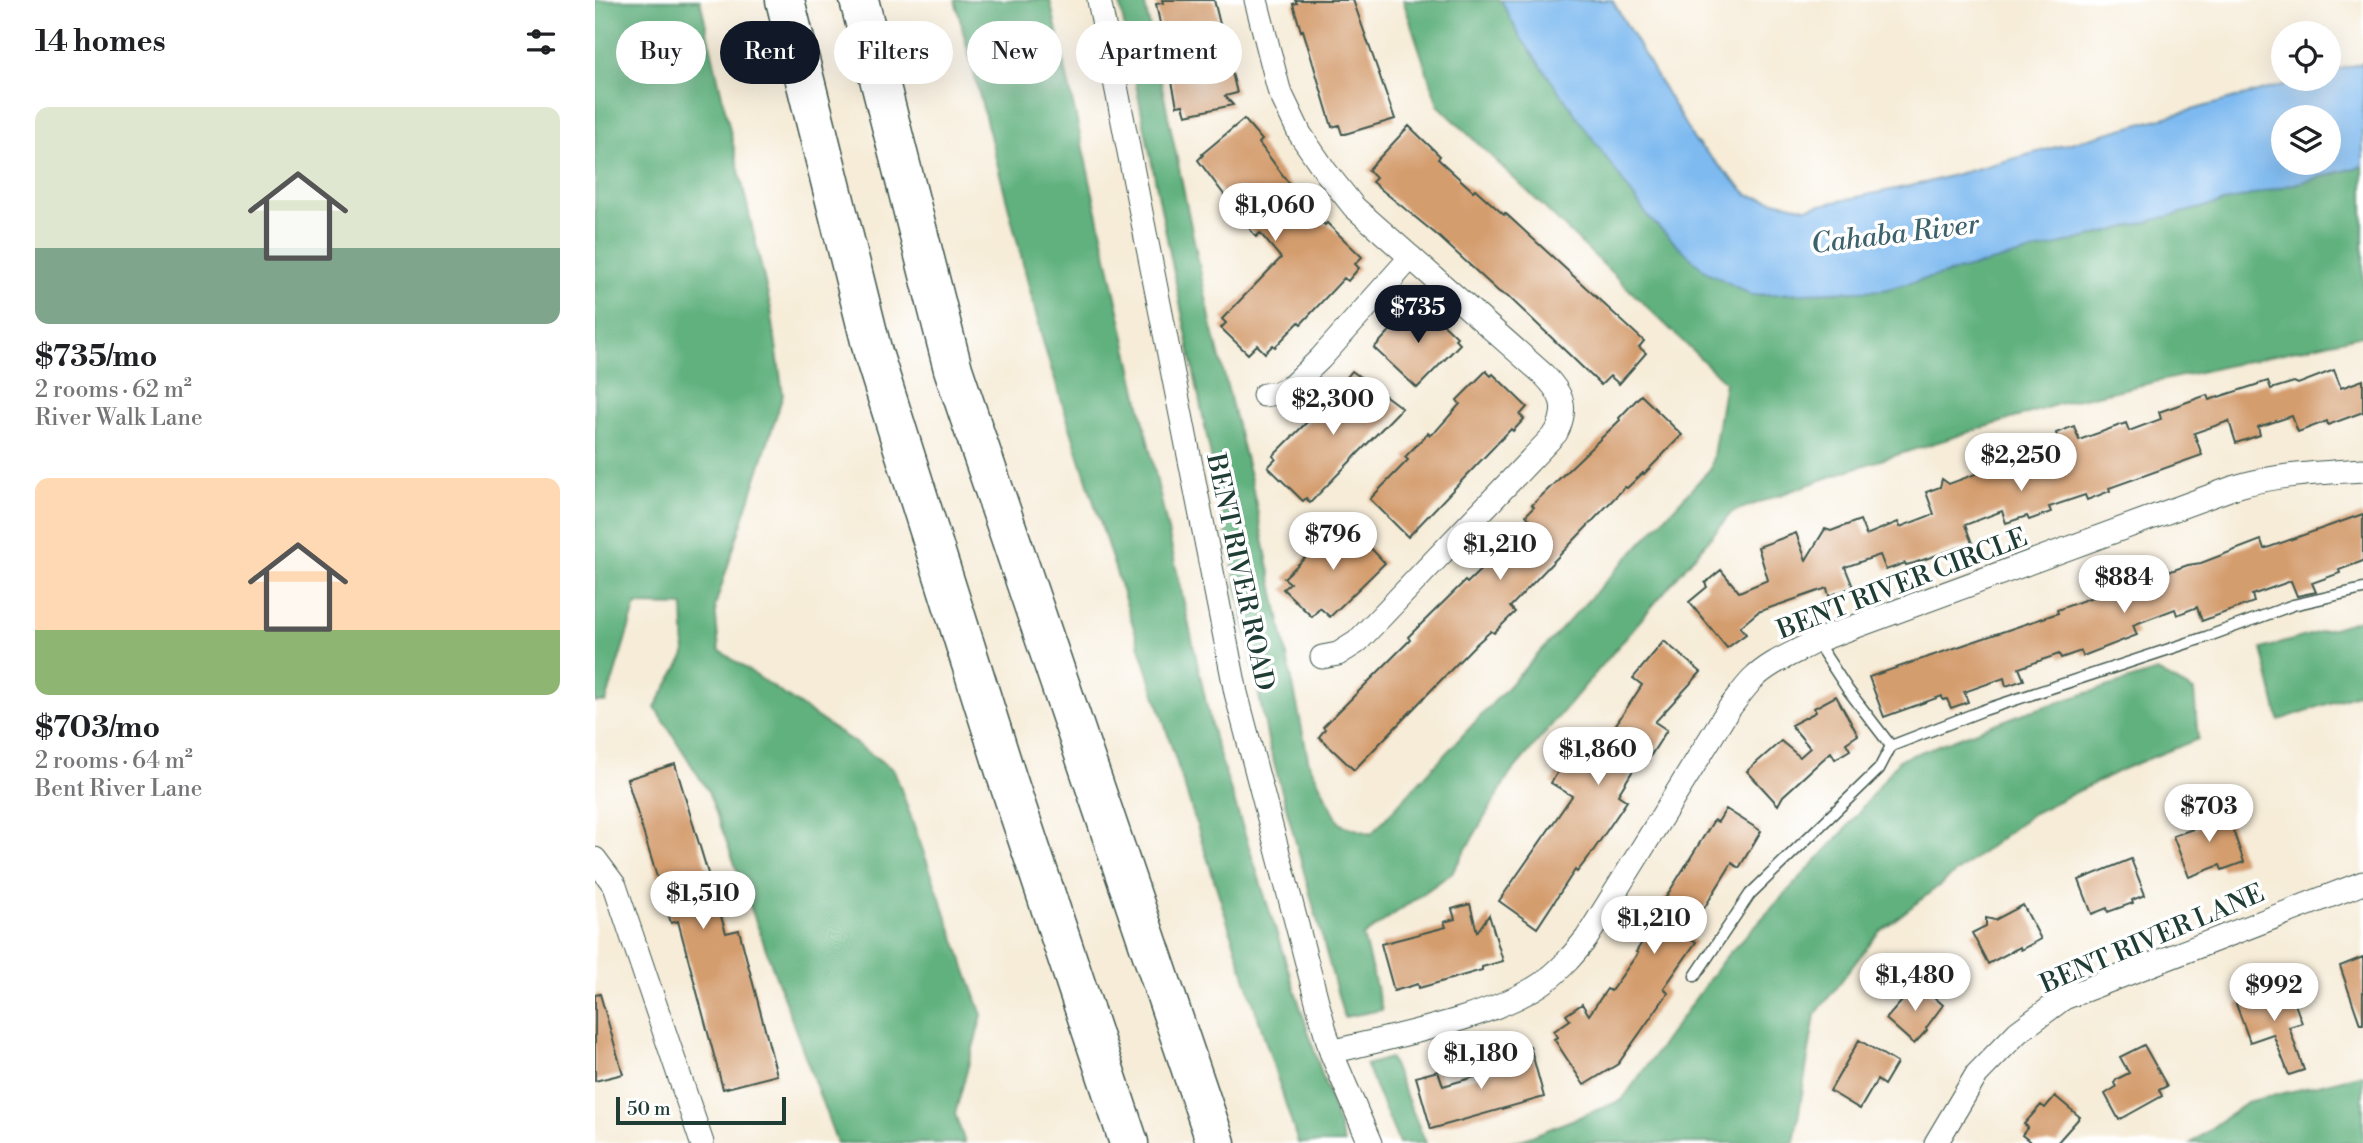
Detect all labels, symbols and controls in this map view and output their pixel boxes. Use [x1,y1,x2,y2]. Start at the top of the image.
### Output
chip: Buy [616,21,706,84]
chip: Rent [720,21,820,84]
chip: Filters [834,21,953,84]
chip: New [967,21,1062,84]
chip: Apartment [1076,21,1242,84]
map controls [2271,21,2341,175]
button: locate [2271,21,2341,91]
text: 14 homes [35,23,166,61]
icon: filters [522,23,560,61]
button: layers [2271,105,2341,175]
icon: home [235,153,361,279]
pin: $1,060 [1218,184,1332,243]
text: $1,060 [1235,192,1315,220]
water label: Cahaba River [1809,207,1982,262]
pin: $735 [1377,286,1459,345]
text: $735 [1390,294,1446,322]
text: $735/mo [35,338,158,376]
text: 2 rooms · 62 m² [35,376,192,404]
pin: $2,300 [1276,378,1390,437]
text: $2,300 [1292,386,1374,414]
text: River Walk Lane [35,404,203,432]
pin: $2,250 [1964,434,2078,493]
text: $2,250 [1981,442,2061,470]
street label: BENT RIVER ROAD [1199,450,1281,694]
pin: $796 [1292,512,1374,572]
text: $796 [1305,521,1361,549]
street label: BENT RIVER CIRCLE [1772,521,2032,647]
pin: $1,210 [1443,522,1557,582]
icon: home [235,524,361,650]
text: $1,210 [1463,531,1537,559]
pin: $884 [2083,556,2165,615]
text: $884 [2095,564,2153,592]
text: $703/mo [35,709,160,747]
pin: $1,860 [1541,728,1655,787]
text: $1,860 [1559,736,1637,764]
text: 2 rooms · 64 m² [35,747,193,775]
text: Bent River Lane [35,775,202,803]
pin: $703 [2168,784,2250,844]
text: $703 [2180,793,2238,821]
pin: $1,510 [646,872,760,931]
street label: BENT RIVER LANE [2035,877,2269,1001]
text: $1,510 [666,880,740,908]
pin: $1,210 [1597,897,1711,956]
text: $1,210 [1617,905,1691,933]
pin: $1,480 [1858,954,1972,1013]
text: $1,480 [1876,962,1954,990]
pin: $992 [2233,964,2315,1023]
text: $992 [2245,972,2303,1000]
pin: $1,180 [1424,1032,1538,1091]
text: $1,180 [1444,1040,1518,1068]
scale bar [616,1094,786,1126]
text: 50 m [627,1097,671,1121]

